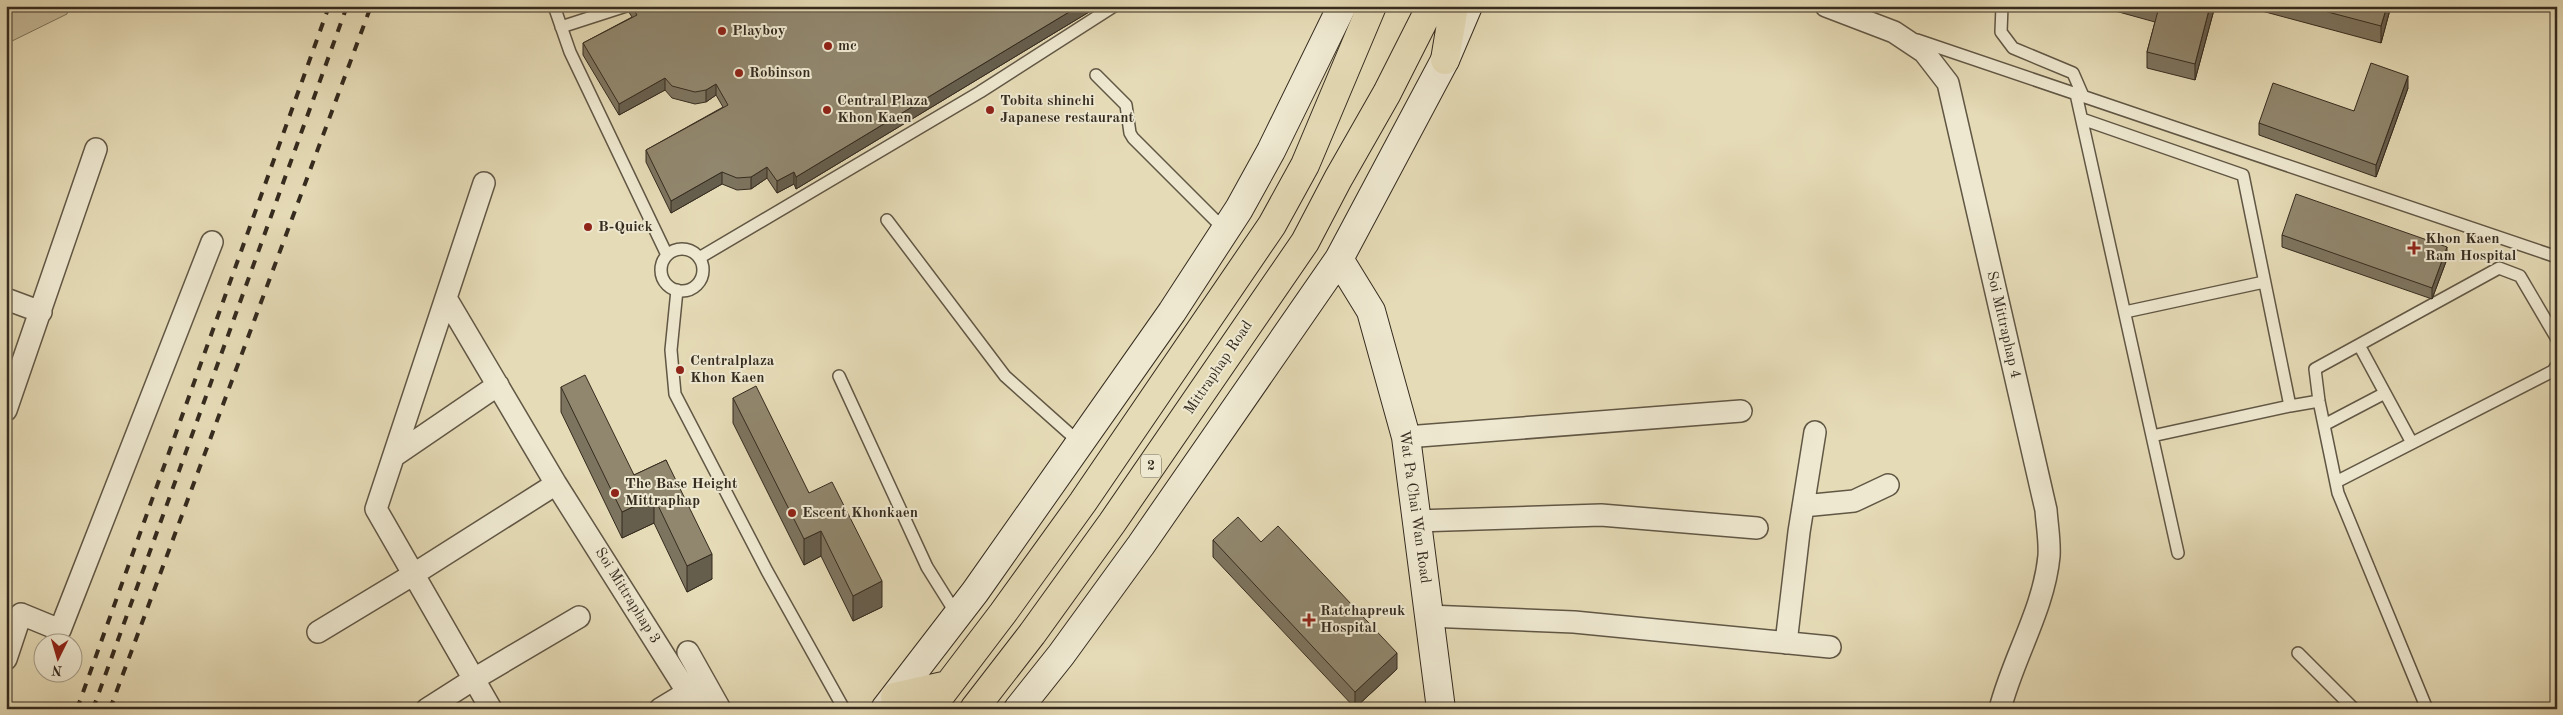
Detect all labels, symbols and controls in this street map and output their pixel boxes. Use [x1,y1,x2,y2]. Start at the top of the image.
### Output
place label: Playboy [732,24,786,39]
marker: Playboy [716,25,728,37]
place label: mc [838,39,857,54]
marker: mc [822,40,834,52]
place label: Robinson [749,66,811,81]
marker: Robinson [733,67,745,79]
place label: Central Plaza Khon Kaen [837,94,928,126]
place label: Tobita shinchi Japanese restaurant [1000,94,1134,126]
marker: Central Plaza Khon Kaen [821,104,833,116]
marker: Tobita shinchi Japanese restaurant [984,104,996,116]
place label: B-Quick [598,220,654,235]
marker: B-Quick [582,221,594,233]
place label: Khon Kaen Ram Hospital [2425,232,2517,264]
marker: Khon Kaen Ram Hospital [2407,241,2421,255]
street label: Soi Mittraphap 4 [1983,270,2023,380]
street label: Mittraphap Road [1182,318,1256,418]
place label: Centralplaza Khon Kaen [690,354,775,386]
marker: Centralplaza Khon Kaen [674,364,686,376]
street label: Wat Pa Chai Wan Road [1396,429,1432,585]
road number: 2 [1141,454,1161,478]
place label: The Base Height Mittraphap [625,477,738,509]
marker: The Base Height Mittraphap [609,487,621,499]
place label: Escent Khonkaen [802,506,918,521]
marker: Escent Khonkaen [786,507,798,519]
street label: Soi Mittraphap 3 [592,546,662,646]
place label: Ratchapreuk Hospital [1320,604,1406,636]
marker: Ratchapreuk Hospital [1302,613,1316,627]
north arrow [32,632,82,682]
text: N [51,662,63,677]

